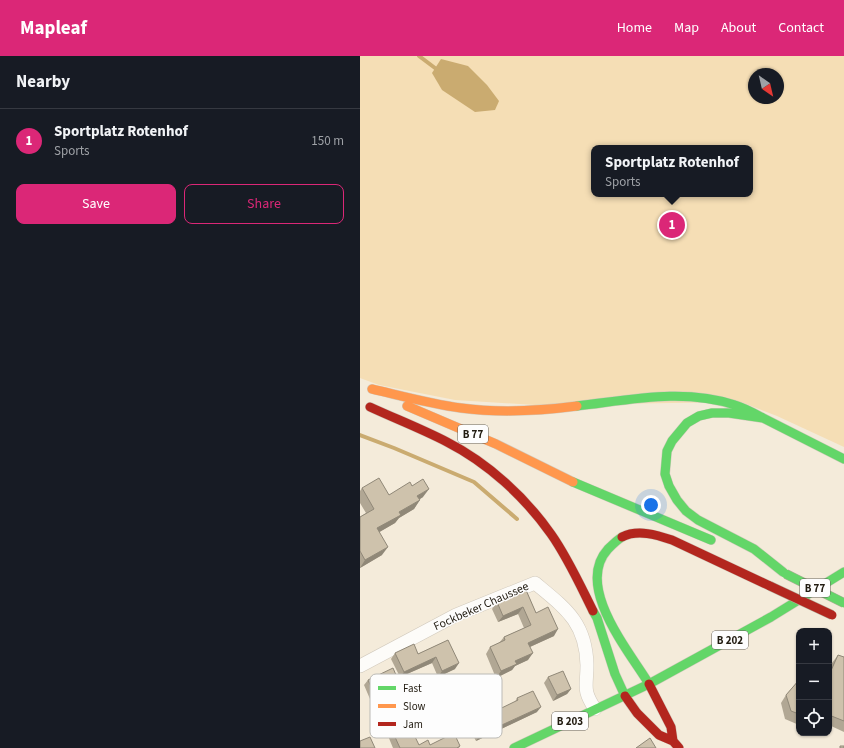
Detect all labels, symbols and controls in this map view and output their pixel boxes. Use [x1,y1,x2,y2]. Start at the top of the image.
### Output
text: Mapleaf [20,15,87,42]
text: Home [617,18,652,38]
text: Map [674,18,699,38]
text: About [721,18,756,38]
text: Contact [778,18,824,38]
north arrow [748,68,784,104]
text: Nearby [16,70,70,94]
text: Sportplatz Rotenhof [54,121,188,142]
text: 1 [26,132,32,150]
text: 150 m [311,132,344,150]
text: Sports [54,142,89,160]
popup [591,145,753,197]
text: Sportplatz Rotenhof [605,152,739,173]
text: Sports [605,173,641,191]
button: Save [16,184,176,224]
button: Share [184,184,344,224]
pin: 1 [659,210,685,240]
road number: B 77 [458,425,488,443]
your location [641,495,661,515]
street label: Fockbeker Chaussee [431,578,531,635]
road number: B 77 [800,579,830,597]
map controls [796,628,832,736]
button: + [796,628,832,664]
road number: B 202 [712,631,748,649]
button: − [796,664,832,700]
legend [370,674,502,738]
text: Fast [403,681,422,696]
text: Slow [403,699,426,714]
button: locate [796,700,832,736]
road number: B 203 [552,712,588,730]
text: Jam [403,717,423,732]

